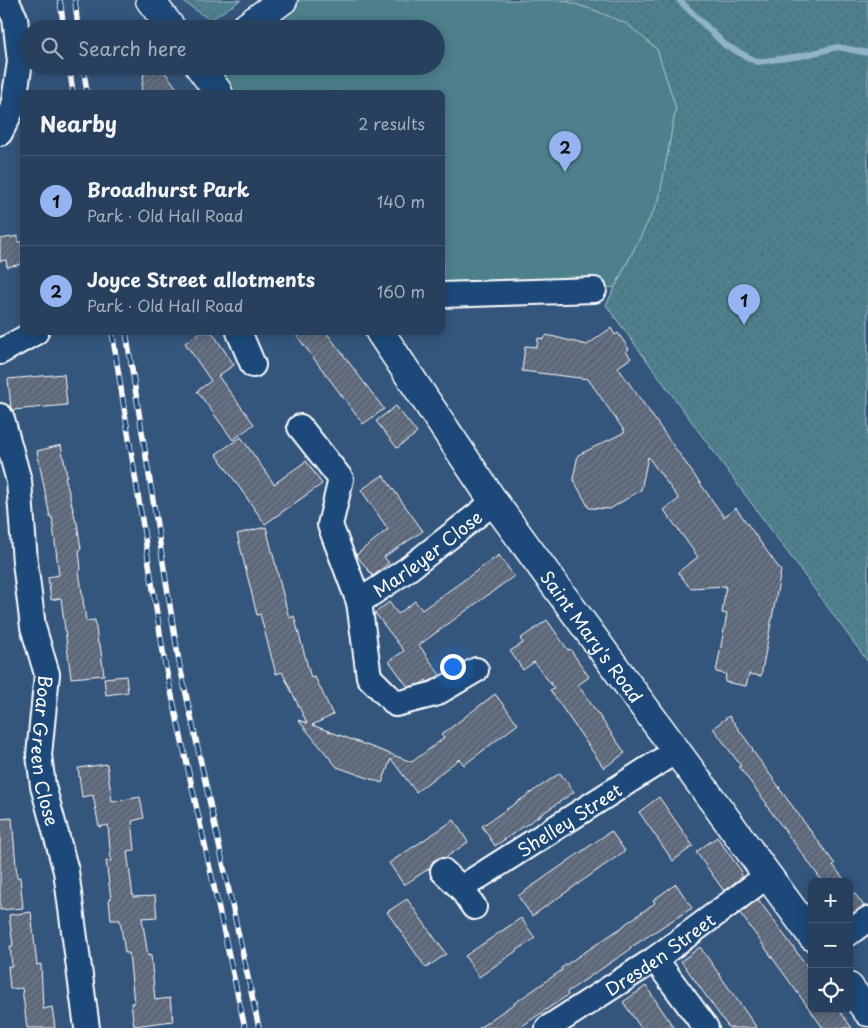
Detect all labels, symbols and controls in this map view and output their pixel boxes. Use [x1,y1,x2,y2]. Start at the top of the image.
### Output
search box [20,20,445,75]
icon: search [38,34,66,62]
text: Search here [78,34,187,62]
text: Nearby [40,107,117,139]
text: 2 results [358,111,425,135]
pin: 2 [549,131,581,172]
text: Broadhurst Park [87,175,250,203]
text: 1 [52,189,60,213]
text: 140 m [377,189,425,213]
text: Park · Old Hall Road [87,203,243,227]
text: Joyce Street allotments [87,265,315,293]
text: 2 [50,279,62,303]
text: 160 m [377,279,425,303]
pin: 1 [728,284,760,325]
text: Park · Old Hall Road [87,293,243,317]
street label: Marleyer Close [367,503,487,603]
street label: Saint Mary's Road [535,564,650,708]
your location [440,654,466,680]
street label: Boar Green Close [26,674,67,829]
street label: Shelley Street [511,776,627,863]
map controls [808,878,853,1013]
button: + [808,878,853,923]
street label: Dresden Street [599,906,720,1002]
button: − [808,923,853,968]
button: locate [808,968,853,1013]

